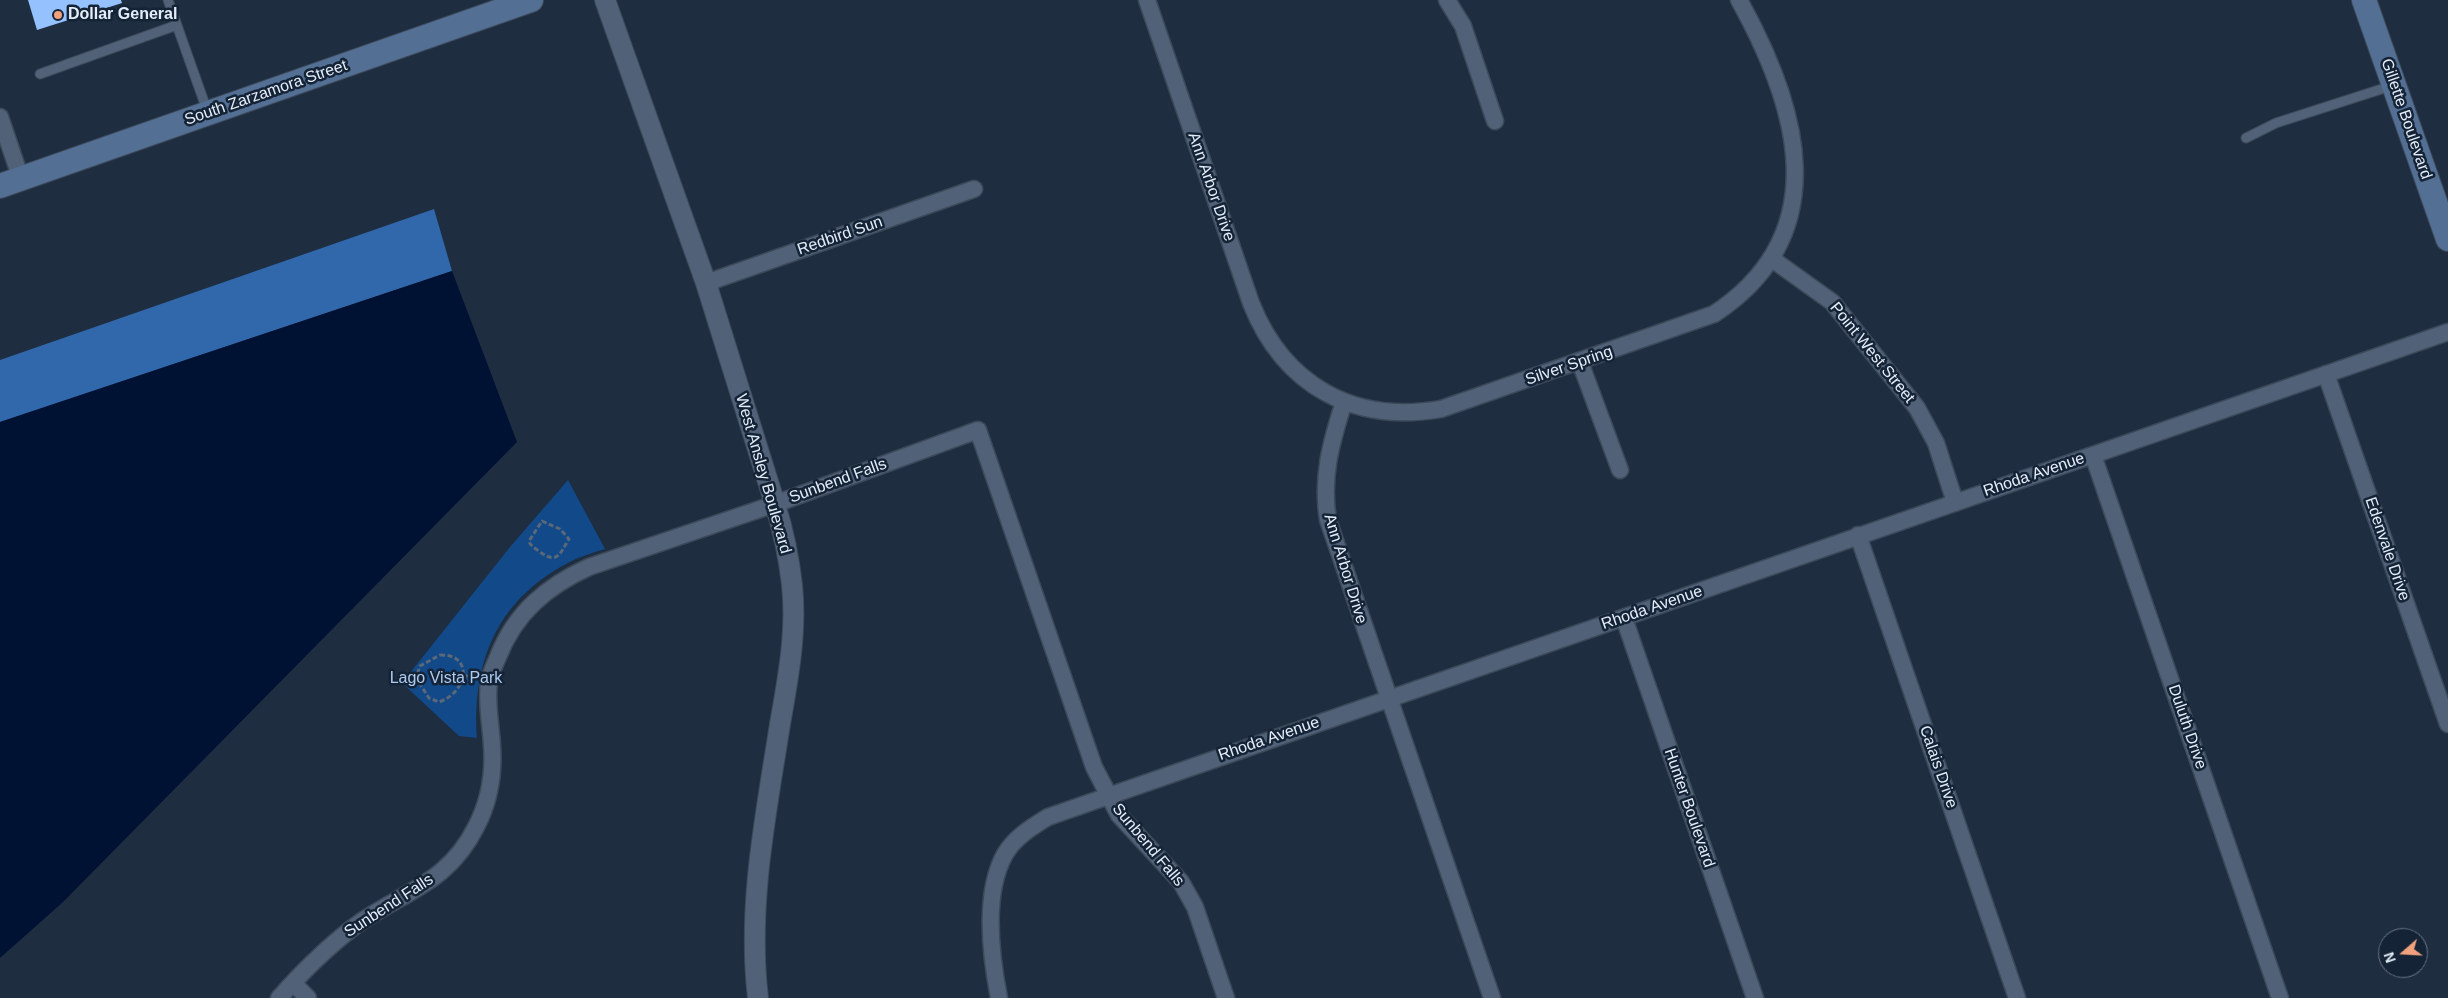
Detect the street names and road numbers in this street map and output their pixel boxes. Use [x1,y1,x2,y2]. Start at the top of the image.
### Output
street label: South Zarzamora Street [182,56,350,130]
street label: Gillette Boulevard [2376,56,2436,182]
street label: Ann Arbor Drive [1183,130,1239,244]
street label: Redbird Sun [795,212,885,260]
street label: Point West Street [1825,299,1919,407]
street label: Silver Spring [1523,342,1615,390]
street label: West Ansley Boulevard [731,392,795,556]
street label: Rhoda Avenue [1981,449,2087,501]
street label: Sunbend Falls [787,454,889,508]
street label: Edenvale Drive [2360,495,2414,603]
street label: Ann Arbor Drive [1319,512,1371,626]
street label: Rhoda Avenue [1599,582,1705,634]
street label: Duluth Drive [2164,682,2210,772]
street label: Rhoda Avenue [1216,713,1322,765]
street label: Calais Drive [1915,723,1961,811]
street label: Hunter Boulevard [1660,746,1718,870]
street label: Sunbend Falls [1108,800,1188,890]
street label: Sunbend Falls [341,870,437,942]

